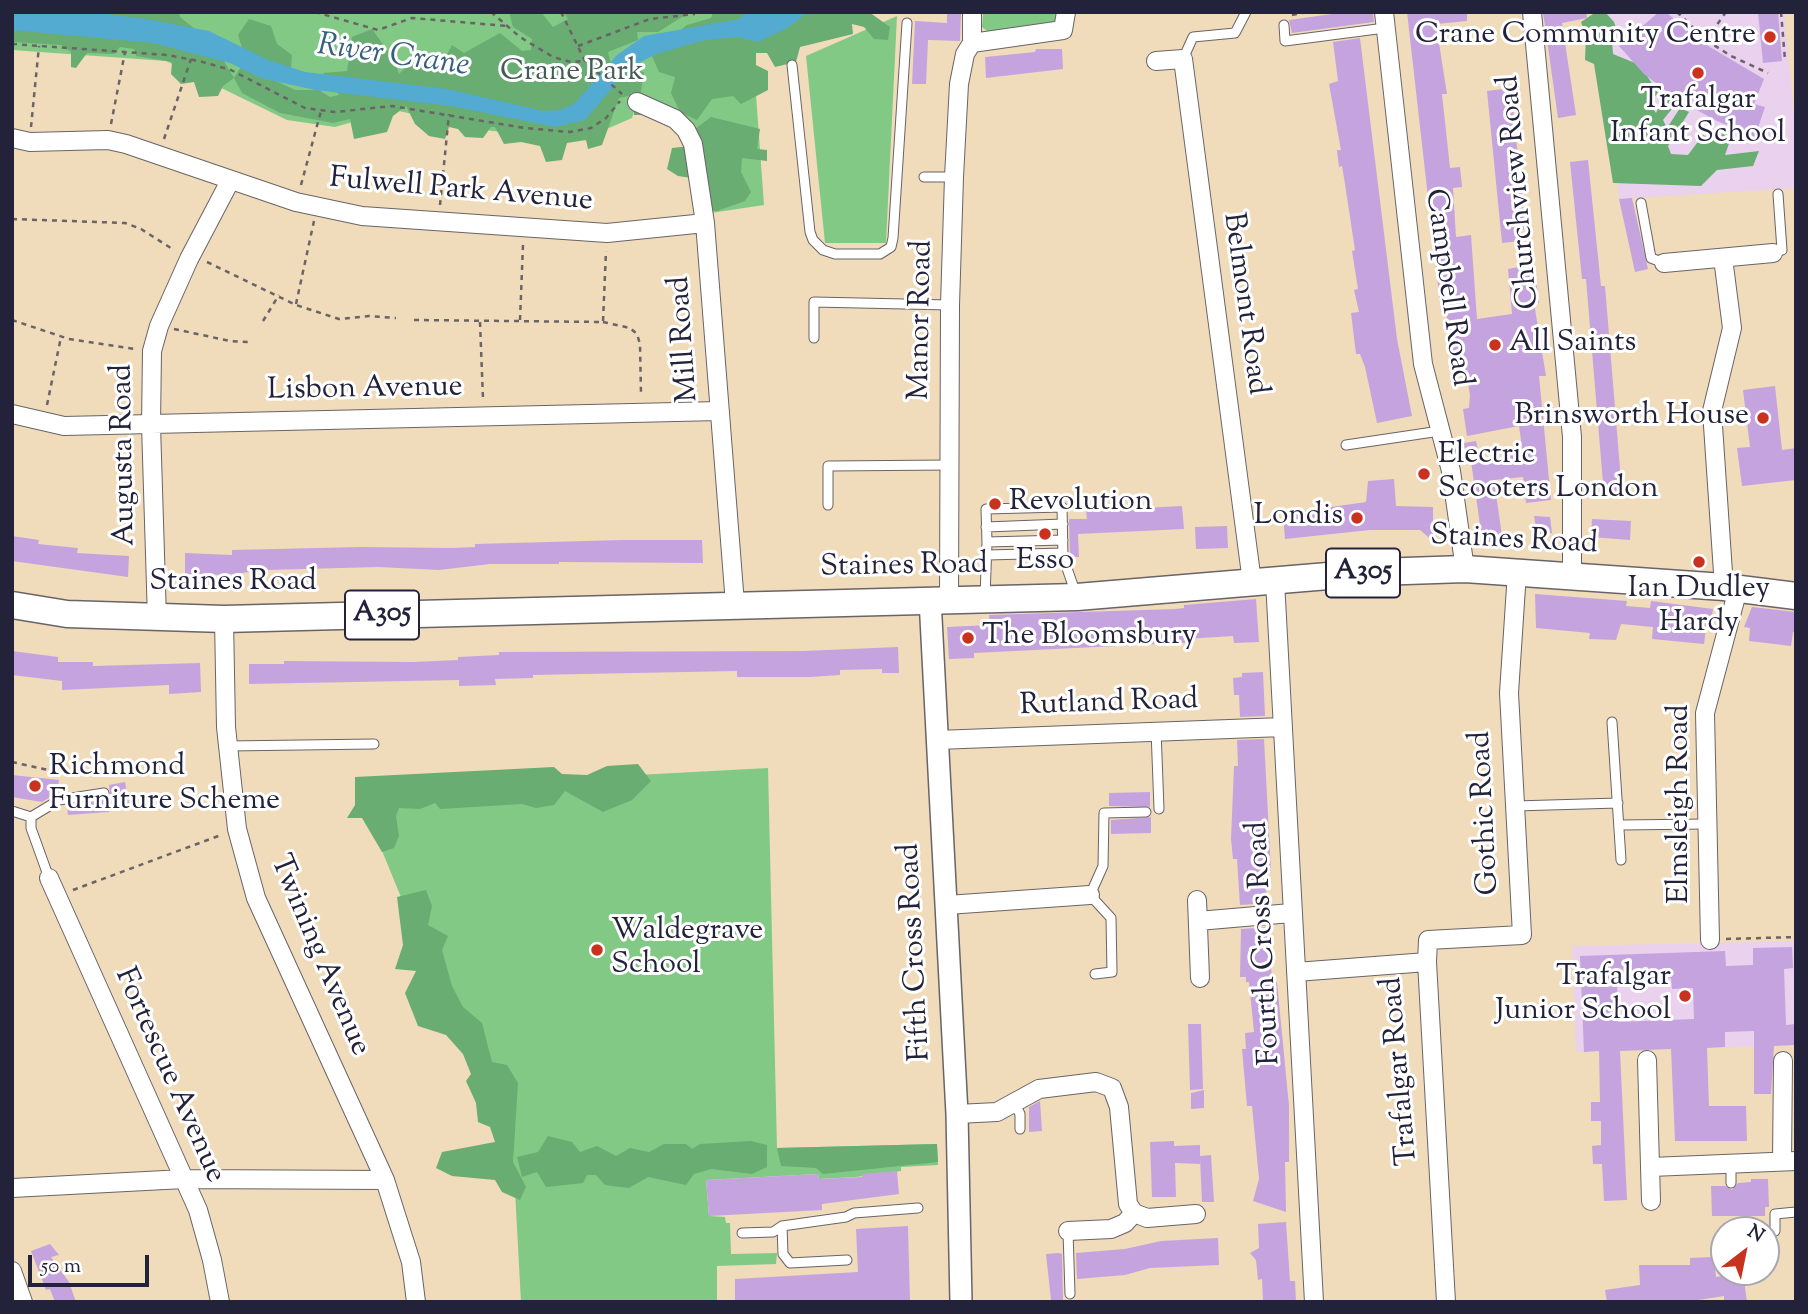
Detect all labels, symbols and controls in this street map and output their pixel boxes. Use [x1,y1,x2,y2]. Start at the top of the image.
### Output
place label: Crane Community Centre [1415,19,1756,55]
water label: River Crane [315,28,471,88]
marker: Crane Community Centre [1762,29,1778,45]
park label: Crane Park [500,56,644,92]
marker: Trafalgar Infant School [1690,65,1706,81]
street label: Churchview Road [1493,74,1549,310]
place label: Trafalgar Infant School [1610,84,1786,154]
street label: Fulwell Park Avenue [328,163,594,221]
street label: Campbell Road [1414,187,1478,389]
street label: Belmont Road [1212,211,1274,397]
street label: Manor Road [904,240,942,400]
street label: Mill Road [664,275,708,403]
place label: All Saints [1509,327,1636,363]
marker: All Saints [1487,337,1503,353]
street label: Augusta Road [106,364,146,546]
street label: Lisbon Avenue [267,371,463,411]
place label: Brinsworth House [1514,400,1749,436]
marker: Brinsworth House [1755,410,1771,426]
place label: Electric Scooters London [1438,439,1658,510]
marker: Electric Scooters London [1416,466,1432,482]
place label: Revolution [1009,486,1152,522]
marker: Revolution [987,496,1003,512]
place label: Londis [1254,500,1343,536]
marker: Londis [1349,510,1365,526]
street label: Staines Road [1429,520,1599,564]
marker: Esso [1037,526,1053,542]
place label: Esso [1016,545,1074,581]
road number: A305 [1326,548,1400,598]
street label: Staines Road [820,549,988,587]
marker: Ian Dudley Hardy [1691,554,1707,570]
street label: Staines Road [149,566,317,602]
place label: Ian Dudley Hardy [1628,573,1770,644]
road number: A305 [345,590,419,640]
place label: The Bloomsbury [982,620,1197,656]
marker: The Bloomsbury [960,630,976,646]
street label: Rutland Road [1019,684,1199,726]
street label: Elmsleigh Road [1664,704,1700,904]
street label: Gothic Road [1465,730,1509,896]
place label: Richmond Furniture Scheme [49,751,280,822]
marker: Richmond Furniture Scheme [27,778,43,794]
street label: Fourth Cross Road [1242,820,1290,1066]
street label: Fifth Cross Road [893,842,941,1062]
street label: Twining Avenue [260,850,376,1062]
place label: Waldegrave School [611,915,763,986]
marker: Waldegrave School [589,942,605,958]
place label: Trafalgar Junior School [1495,961,1671,1032]
street label: Fortescue Avenue [105,963,231,1189]
street label: Trafalgar Road [1376,975,1428,1167]
marker: Trafalgar Junior School [1677,988,1693,1004]
north arrow [1710,1216,1780,1286]
text: N [1742,1219,1769,1250]
scale bar [32,1240,152,1284]
text: 50 m [41,1252,81,1282]

